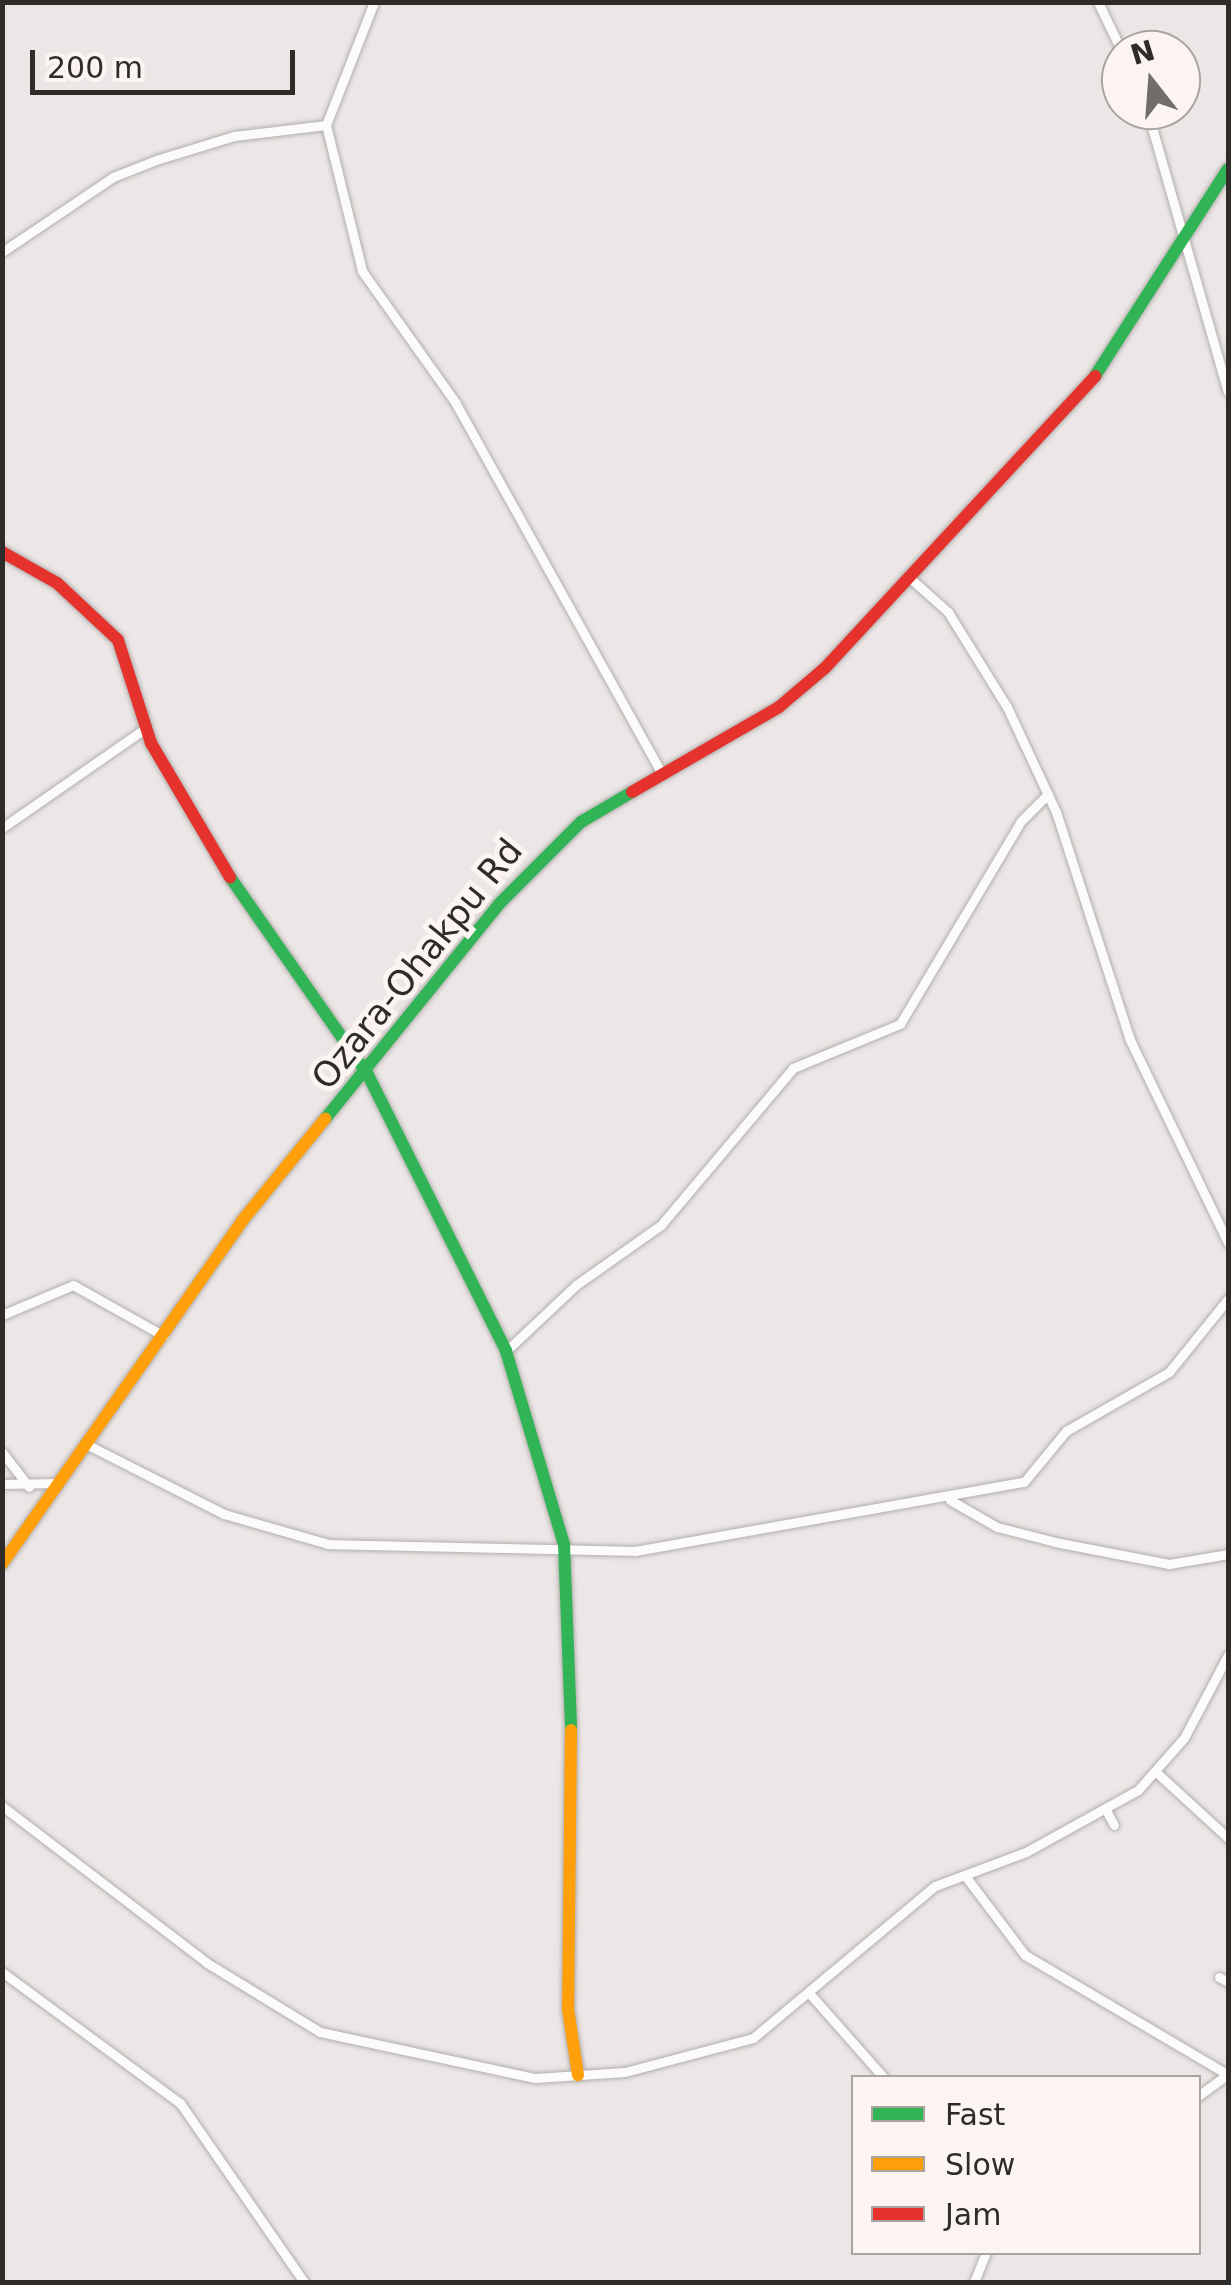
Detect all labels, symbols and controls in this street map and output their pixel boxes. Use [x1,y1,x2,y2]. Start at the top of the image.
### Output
scale bar [35,30,300,92]
north arrow [1101,30,1201,130]
text: N [1127,34,1159,72]
text: 200 m [47,50,143,85]
street label: Ozara-Ohakpu Rd [303,830,531,1098]
legend [851,2075,1201,2255]
text: Fast [945,2097,1005,2132]
text: Slow [945,2147,1015,2182]
text: Jam [945,2197,1001,2232]

